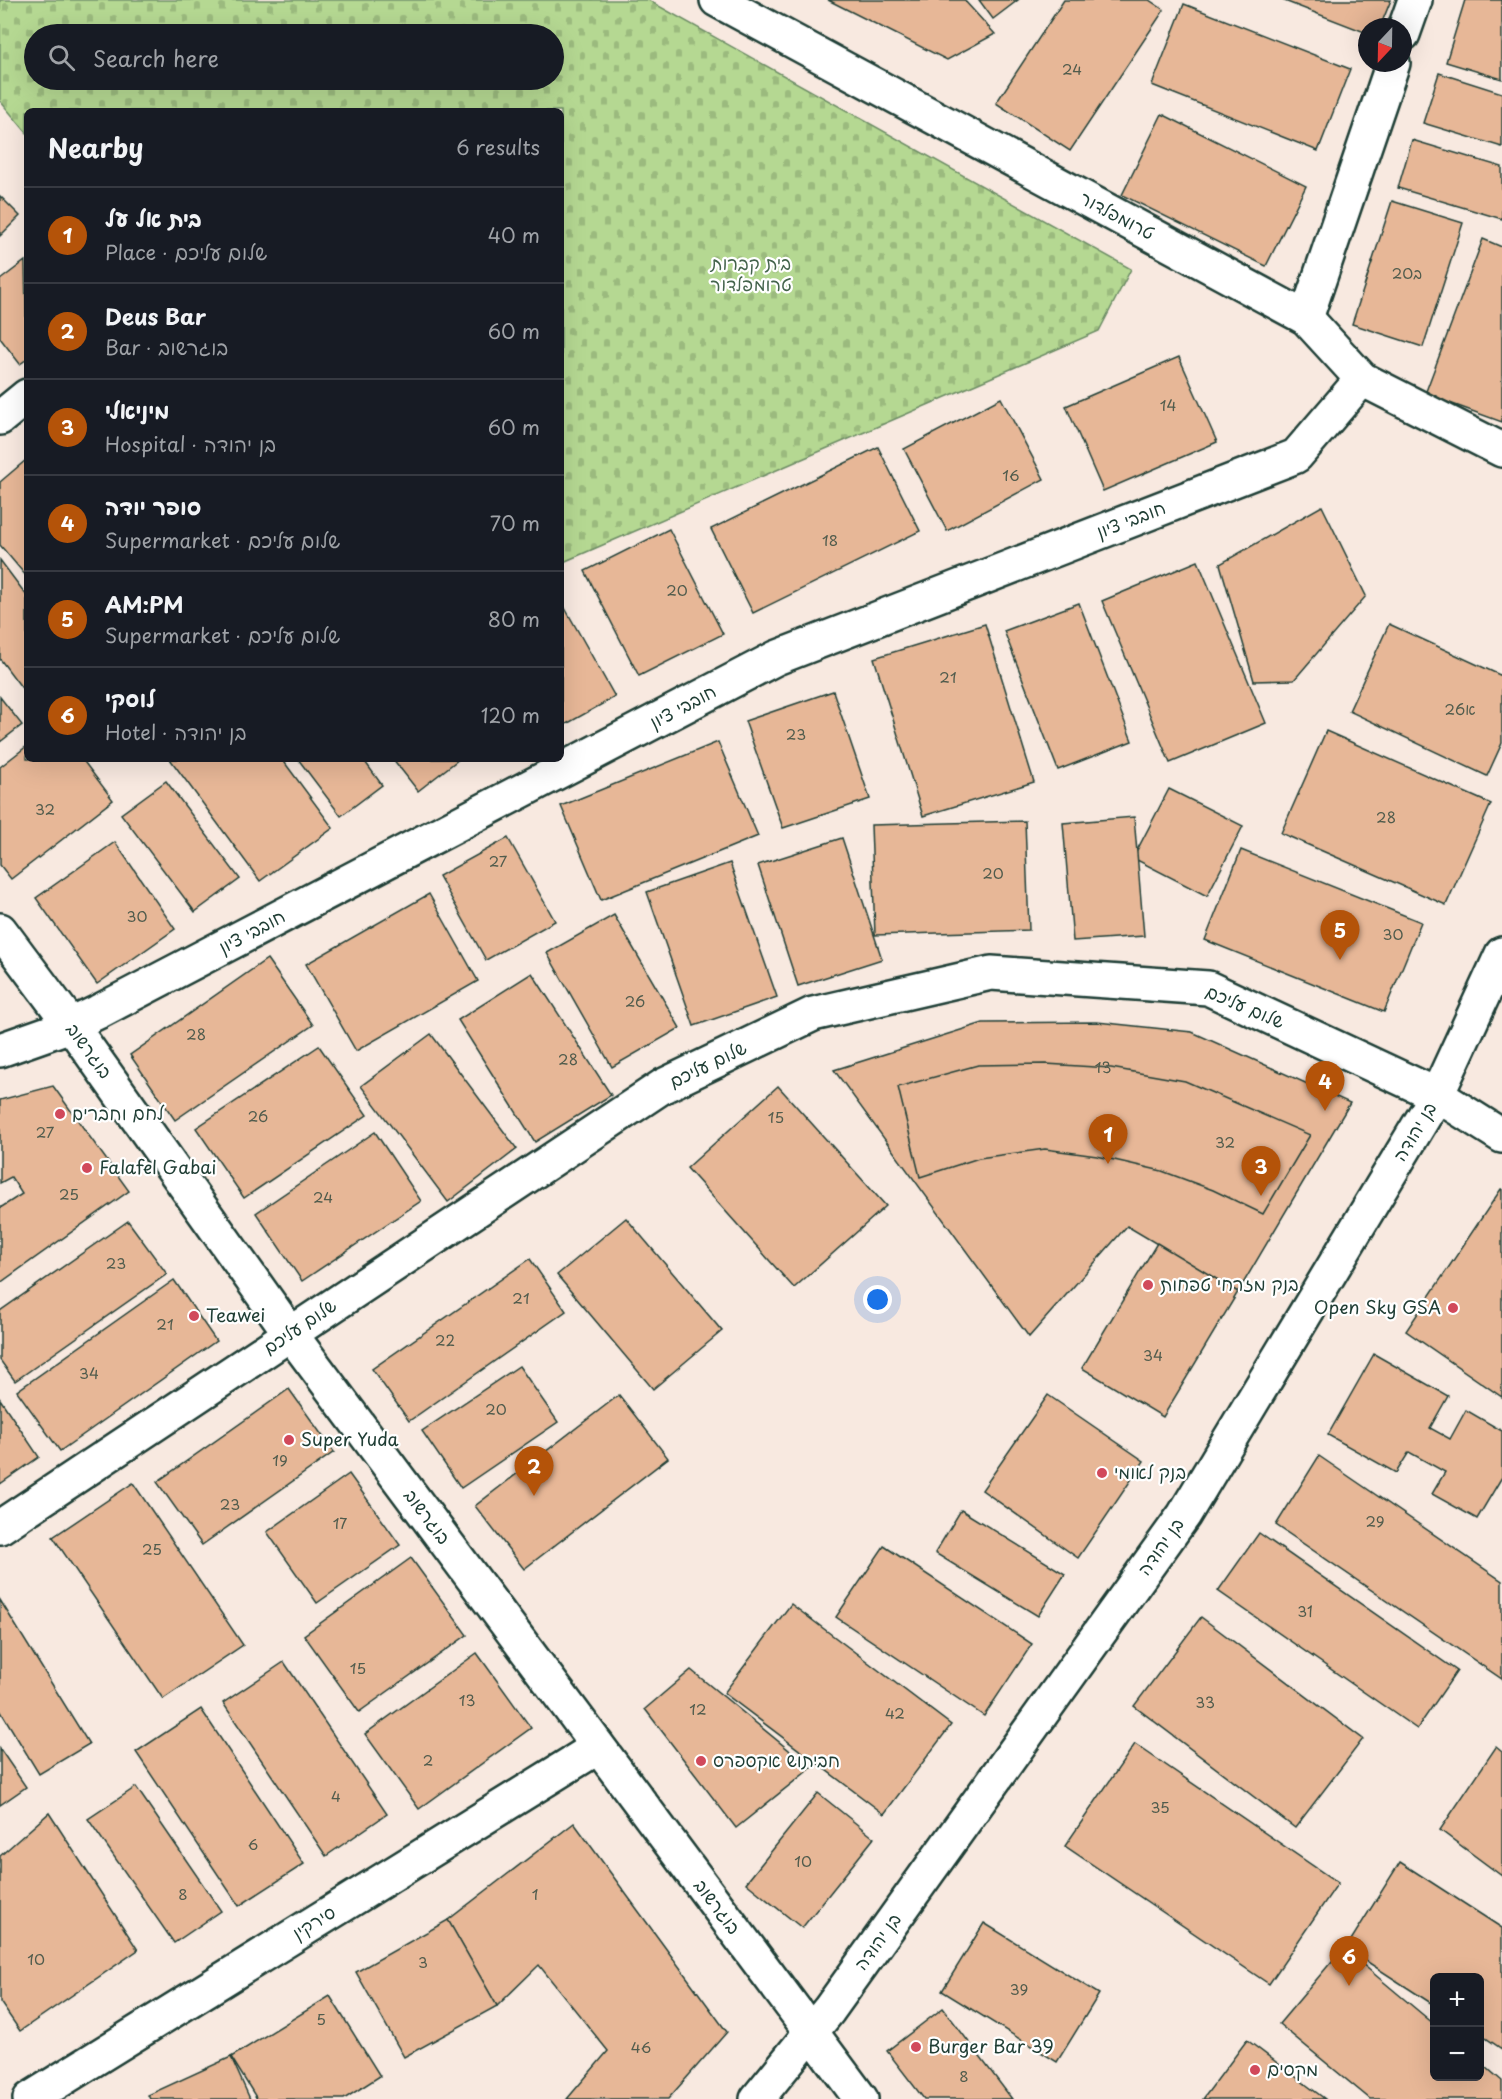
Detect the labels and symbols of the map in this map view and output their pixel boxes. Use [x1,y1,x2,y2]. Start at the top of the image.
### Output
north arrow [1358,18,1412,72]
house number: 24 [1062,57,1082,80]
street label: טרומפלדור [1075,184,1160,246]
park label: בית קברות טרומפלדור [710,249,792,297]
house number: 20ב [1392,261,1422,284]
house number: 14 [1160,393,1176,416]
house number: 16 [1002,463,1020,486]
street label: חובבי ציון [1092,493,1169,544]
house number: 18 [822,528,838,551]
house number: 20 [666,578,688,601]
house number: 21 [939,665,957,688]
street label: חובבי ציון [644,677,721,735]
house number: 26א [1445,697,1475,720]
house number: 23 [786,722,806,745]
house number: 32 [35,797,55,820]
house number: 28 [1376,805,1396,828]
house number: 27 [489,849,508,872]
house number: 20 [982,861,1004,884]
street label: חובבי ציון [213,902,290,960]
house number: 30 [127,904,147,927]
pin: 5 [1320,910,1360,960]
house number: 30 [1383,922,1403,945]
street label: שלום עליכם [1202,977,1289,1034]
house number: 26 [625,989,645,1012]
street label: בוגרשוב [61,1017,120,1084]
house number: 28 [186,1022,206,1045]
street label: שלום עליכם [664,1033,751,1094]
house number: 28 [558,1047,578,1070]
house number: 13 [1095,1055,1111,1078]
pin: 4 [1306,1062,1344,1111]
street label: בן יהודה [1385,1096,1442,1166]
place label: לחם וחברים [72,1099,165,1126]
house number: 26 [248,1104,268,1127]
house number: 15 [768,1105,784,1128]
marker: לחם וחברים [53,1107,67,1121]
pin: 1 [1088,1114,1128,1164]
house number: 27 [36,1120,55,1143]
house number: 32 [1215,1130,1235,1153]
pin: 3 [1242,1146,1280,1196]
place label: Falafel Gabai [99,1153,217,1180]
marker: Falafel Gabai [80,1161,94,1175]
house number: 25 [59,1182,79,1205]
house number: 24 [313,1185,333,1208]
house number: 23 [106,1251,126,1274]
place label: בנק מזרחי טפחות [1160,1270,1299,1297]
marker: בנק מזרחי טפחות [1141,1278,1155,1292]
your location [863,1285,892,1314]
house number: 21 [512,1286,530,1309]
street label: שלום עליכם [257,1291,341,1360]
place label: Open Sky GSA [1314,1293,1441,1320]
place label: Teawei [206,1301,265,1328]
marker: Open Sky GSA [1446,1301,1460,1315]
marker: Teawei [187,1309,201,1323]
house number: 21 [156,1312,174,1335]
house number: 22 [435,1328,455,1351]
house number: 34 [1143,1343,1163,1366]
house number: 34 [79,1361,99,1384]
house number: 20 [485,1397,507,1420]
place label: Super Yuda [301,1425,399,1452]
marker: Super Yuda [282,1433,296,1447]
pin: 2 [514,1446,554,1496]
house number: 19 [272,1448,288,1471]
place label: בנק לאומי [1114,1458,1186,1485]
marker: בנק לאומי [1095,1466,1109,1480]
street label: בוגרשוב [398,1483,458,1549]
house number: 23 [220,1492,240,1515]
house number: 29 [1365,1509,1385,1532]
house number: 17 [333,1511,347,1534]
street label: בן יהודה [1130,1512,1189,1581]
house number: 25 [142,1537,162,1560]
house number: 31 [1297,1599,1313,1622]
house number: 15 [350,1656,366,1679]
house number: 13 [459,1688,475,1711]
house number: 33 [1195,1690,1215,1713]
house number: 12 [689,1697,707,1720]
house number: 42 [885,1701,905,1724]
place label: חביתוש אקספרס [713,1746,840,1773]
house number: 2 [423,1748,433,1771]
marker: חביתוש אקספרס [694,1754,708,1768]
house number: 4 [331,1784,341,1807]
house number: 35 [1150,1795,1170,1818]
house number: 6 [248,1832,258,1855]
house number: 10 [794,1849,812,1872]
street label: בוגרשוב [688,1873,748,1939]
house number: 8 [178,1882,188,1905]
house number: 1 [532,1882,538,1905]
street label: סירקין [286,1898,340,1946]
street label: בן יהודה [847,1907,907,1975]
pin: 6 [1330,1936,1368,1986]
house number: 10 [27,1947,45,1970]
house number: 3 [418,1950,428,1973]
house number: 39 [1010,1977,1028,2000]
house number: 5 [316,2007,326,2030]
place label: Burger Bar 39 [928,2032,1054,2059]
house number: 46 [631,2035,651,2058]
marker: Burger Bar 39 [909,2040,923,2054]
place label: מקסים [1267,2055,1318,2082]
marker: מקסים [1248,2063,1262,2077]
house number: 8 [959,2064,969,2087]

